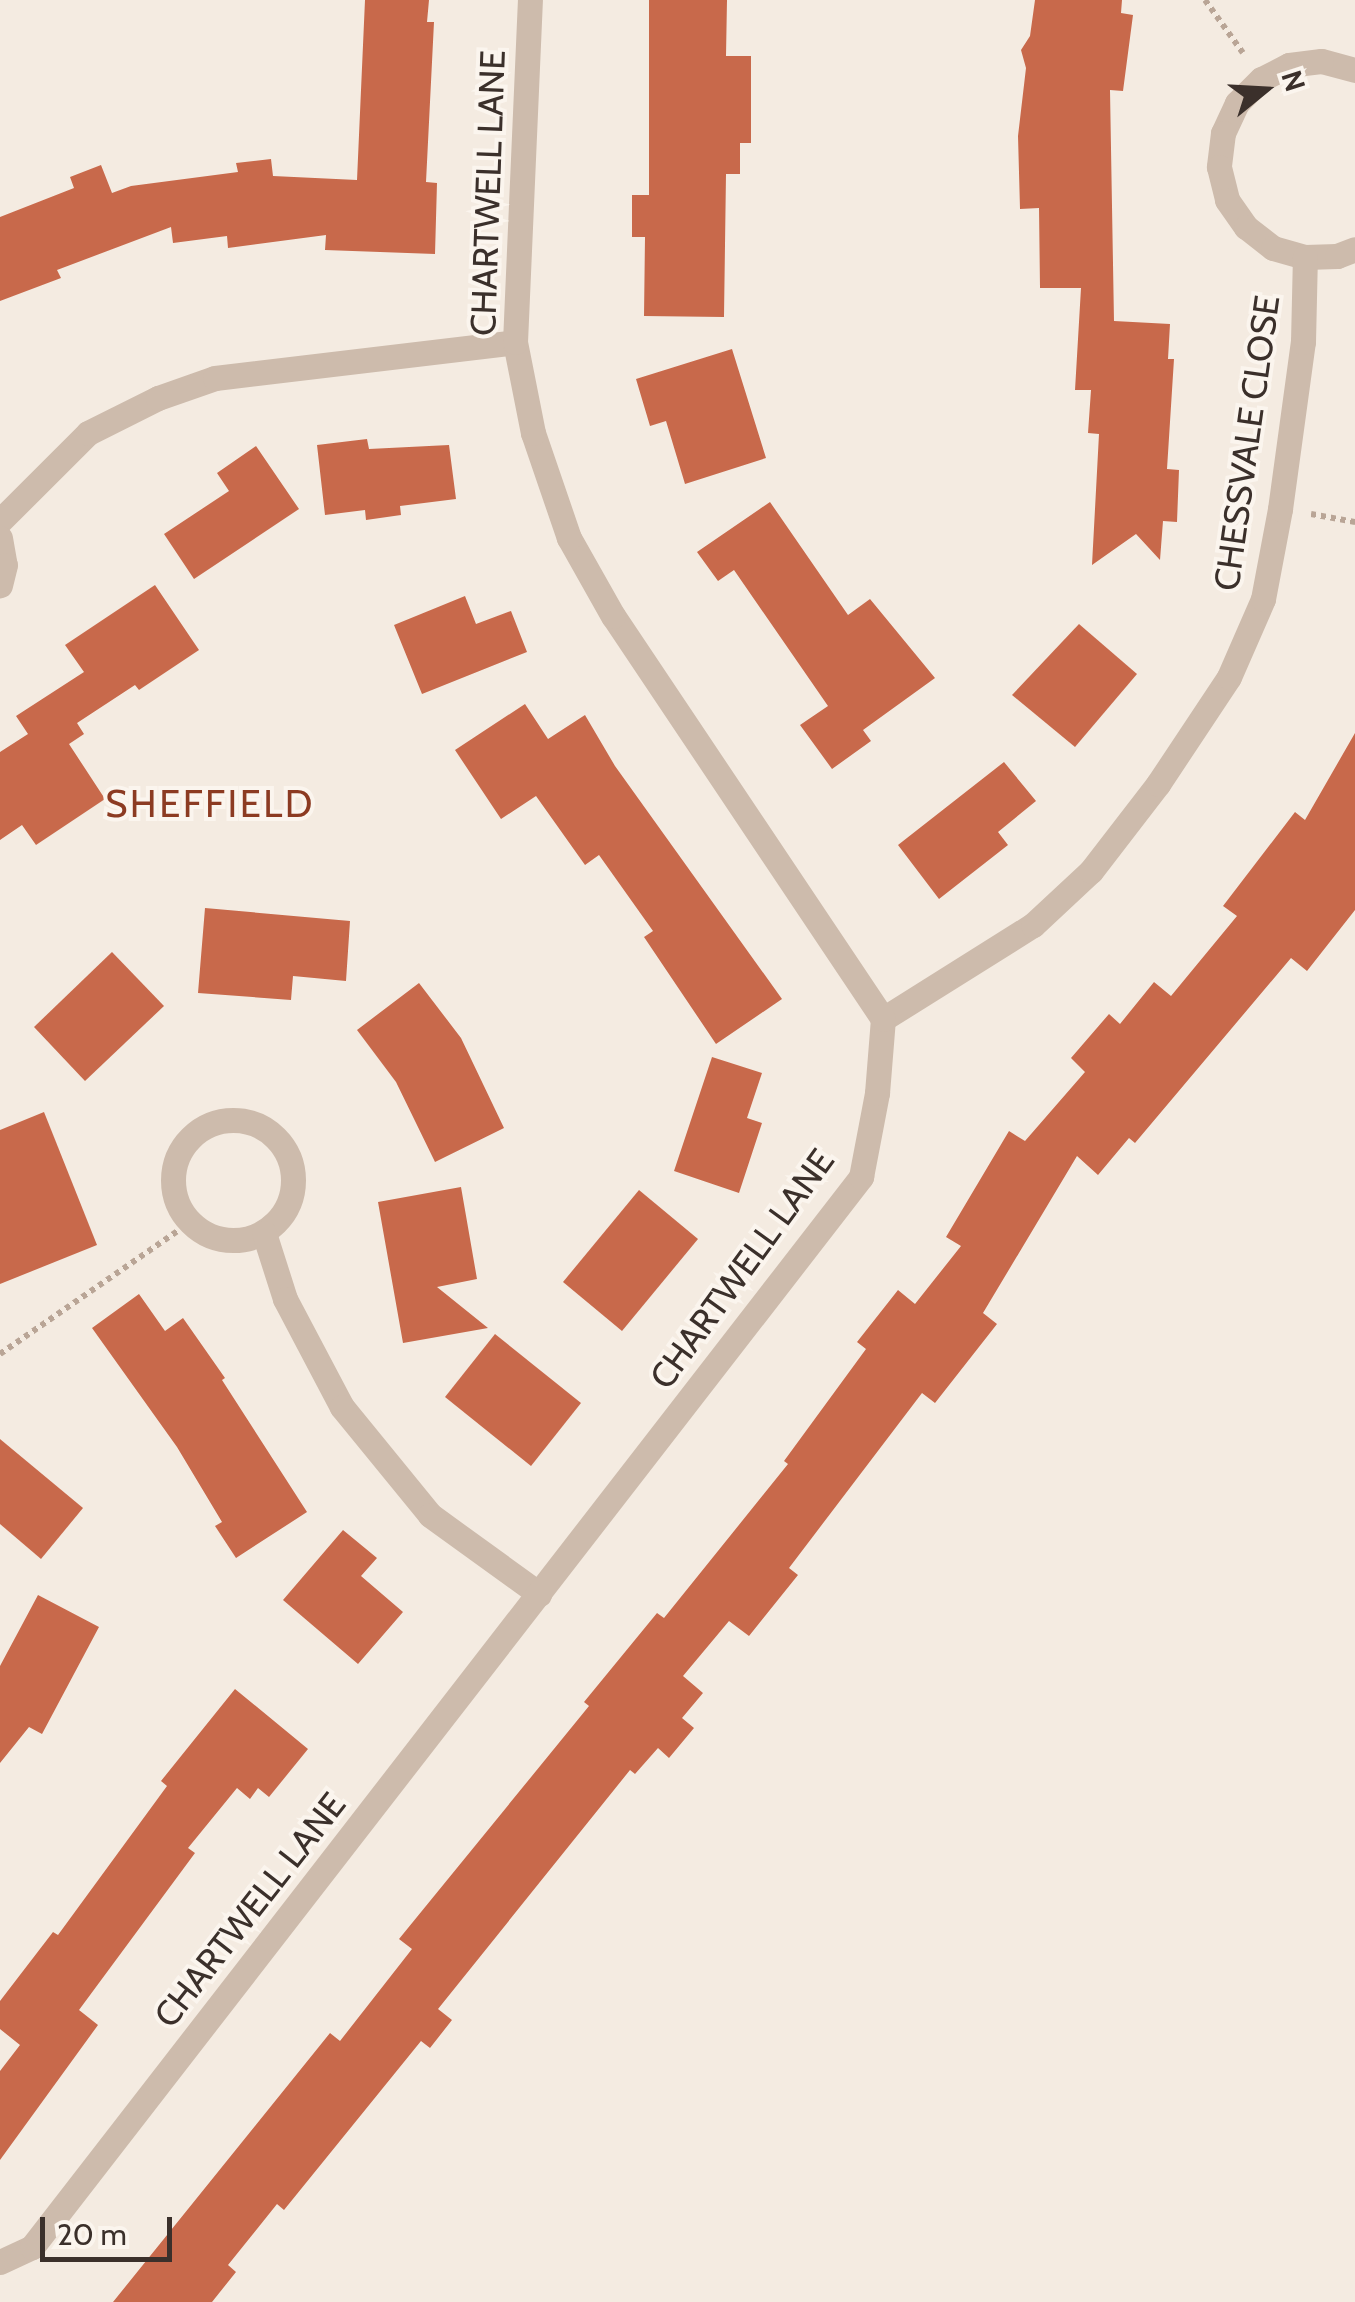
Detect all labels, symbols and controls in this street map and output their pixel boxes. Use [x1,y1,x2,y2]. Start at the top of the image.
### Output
north arrow [1215,40,1315,140]
street label: CHARTWELL LANE [462,50,514,336]
text: N [1274,66,1313,95]
street label: CHESSVALE CLOSE [1205,293,1289,593]
district label: SHEFFIELD [105,781,315,827]
street label: CHARTWELL LANE [641,1141,843,1397]
street label: CHARTWELL LANE [146,1785,354,2035]
scale bar [45,2197,178,2259]
text: 20 m [57,2216,127,2253]

